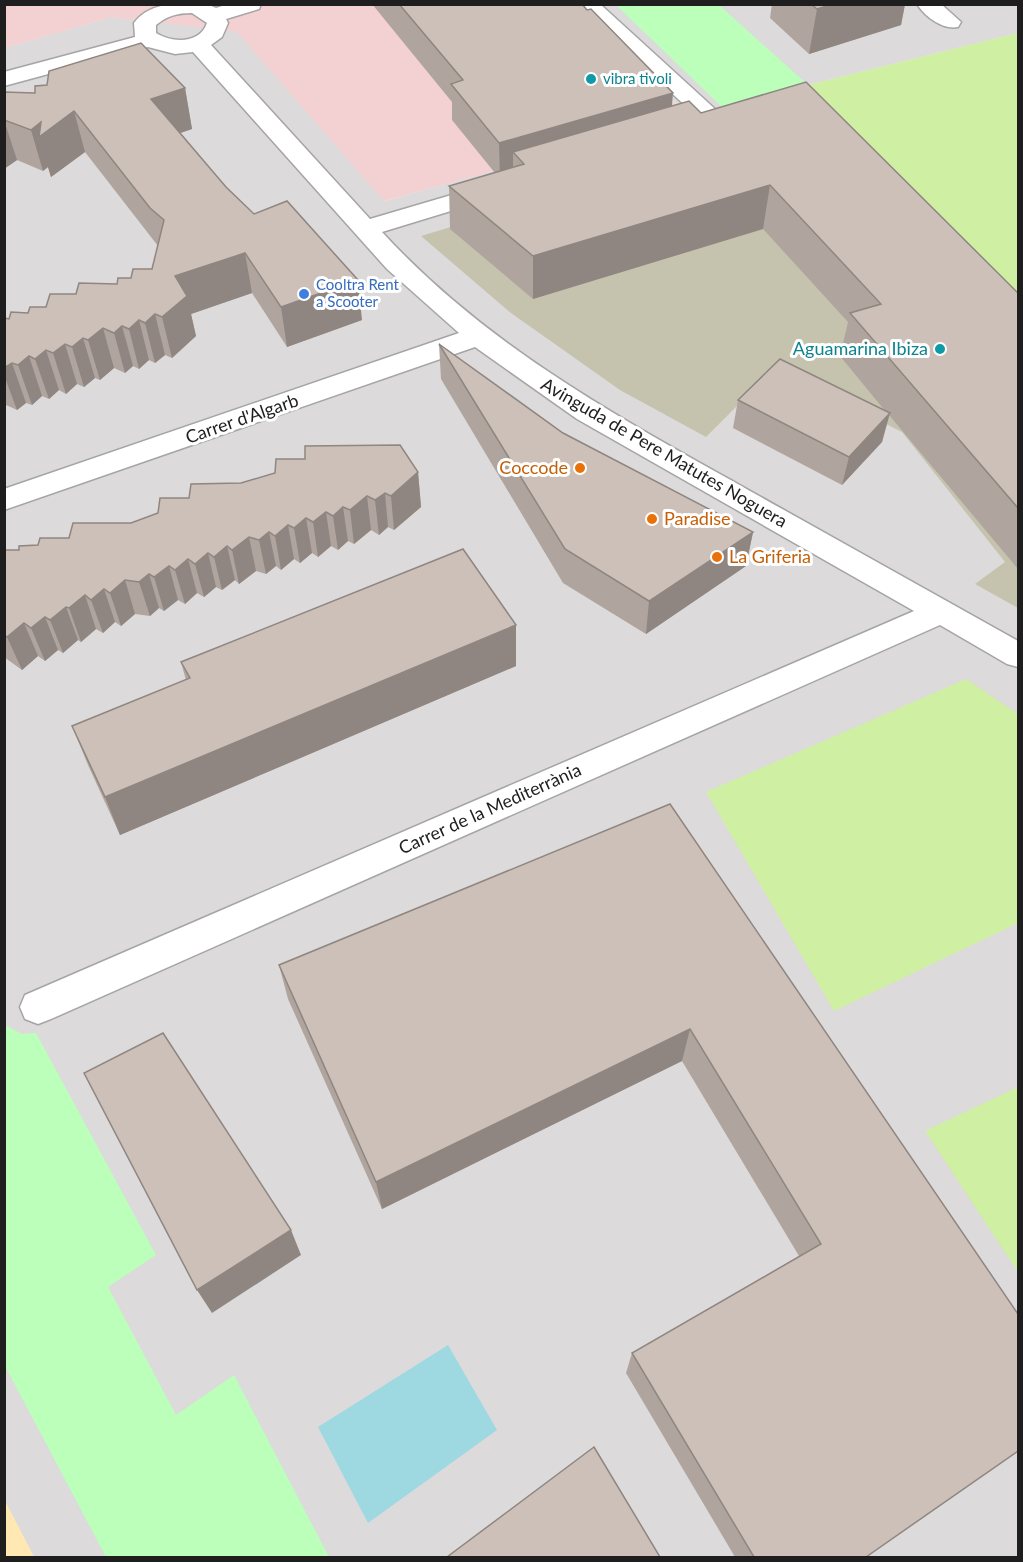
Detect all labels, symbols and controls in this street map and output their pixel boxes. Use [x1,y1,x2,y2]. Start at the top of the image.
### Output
place label: vibra tivoli [603,69,672,87]
marker: vibra tivoli [584,72,598,86]
place label: Cooltra Rent a Scooter [316,275,400,310]
marker: Cooltra Rent a Scooter [297,287,311,301]
place label: Aguamarina Ibiza [793,337,928,359]
marker: Aguamarina Ibiza [933,342,947,356]
street label: Avinguda de Pere Matutes Noguera [538,372,791,532]
street label: Carrer d'Algarb [182,388,301,448]
place label: Coccode [499,456,568,478]
marker: Coccode [573,461,587,475]
place label: Paradise [664,507,731,529]
marker: Paradise [645,512,659,526]
place label: La Griferia [729,545,811,567]
marker: La Griferia [710,550,724,564]
street label: Carrer de la Mediterrània [395,758,584,858]

